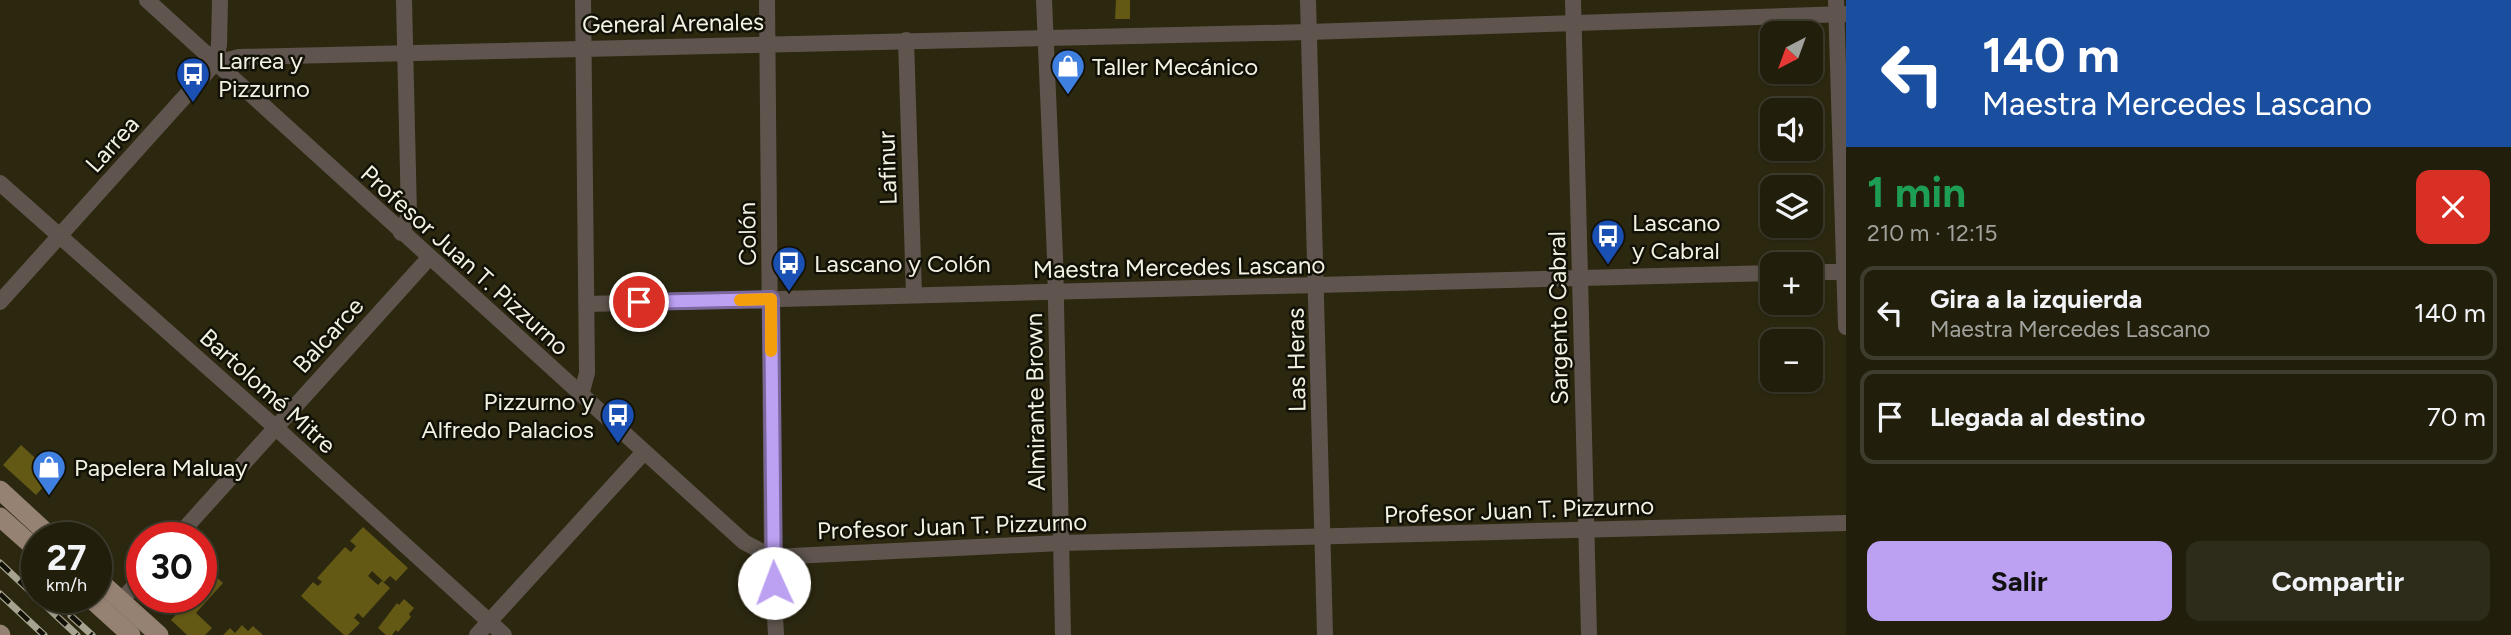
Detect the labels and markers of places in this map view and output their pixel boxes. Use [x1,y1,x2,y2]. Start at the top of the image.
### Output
place label: Larrea y Pizzurno [218,46,310,103]
shop icon: Taller Mecánico [1049,47,1087,96]
place label: Taller Mecánico [1092,52,1258,81]
bus stop icon: Larrea y Pizzurno [174,55,212,104]
place label: Lascano y Cabral [1632,208,1720,265]
bus stop icon: Lascano y Cabral [1589,217,1627,266]
bus stop icon: Lascano y Colón [770,244,808,293]
place label: Lascano y Colón [814,249,991,278]
pin [609,272,669,332]
place label: Pizzurno y Alfredo Palacios [421,387,594,444]
bus stop icon: Pizzurno y Alfredo Palacios [599,396,637,445]
shop icon: Papelera Maluay [30,448,68,497]
place label: Papelera Maluay [74,453,248,482]

